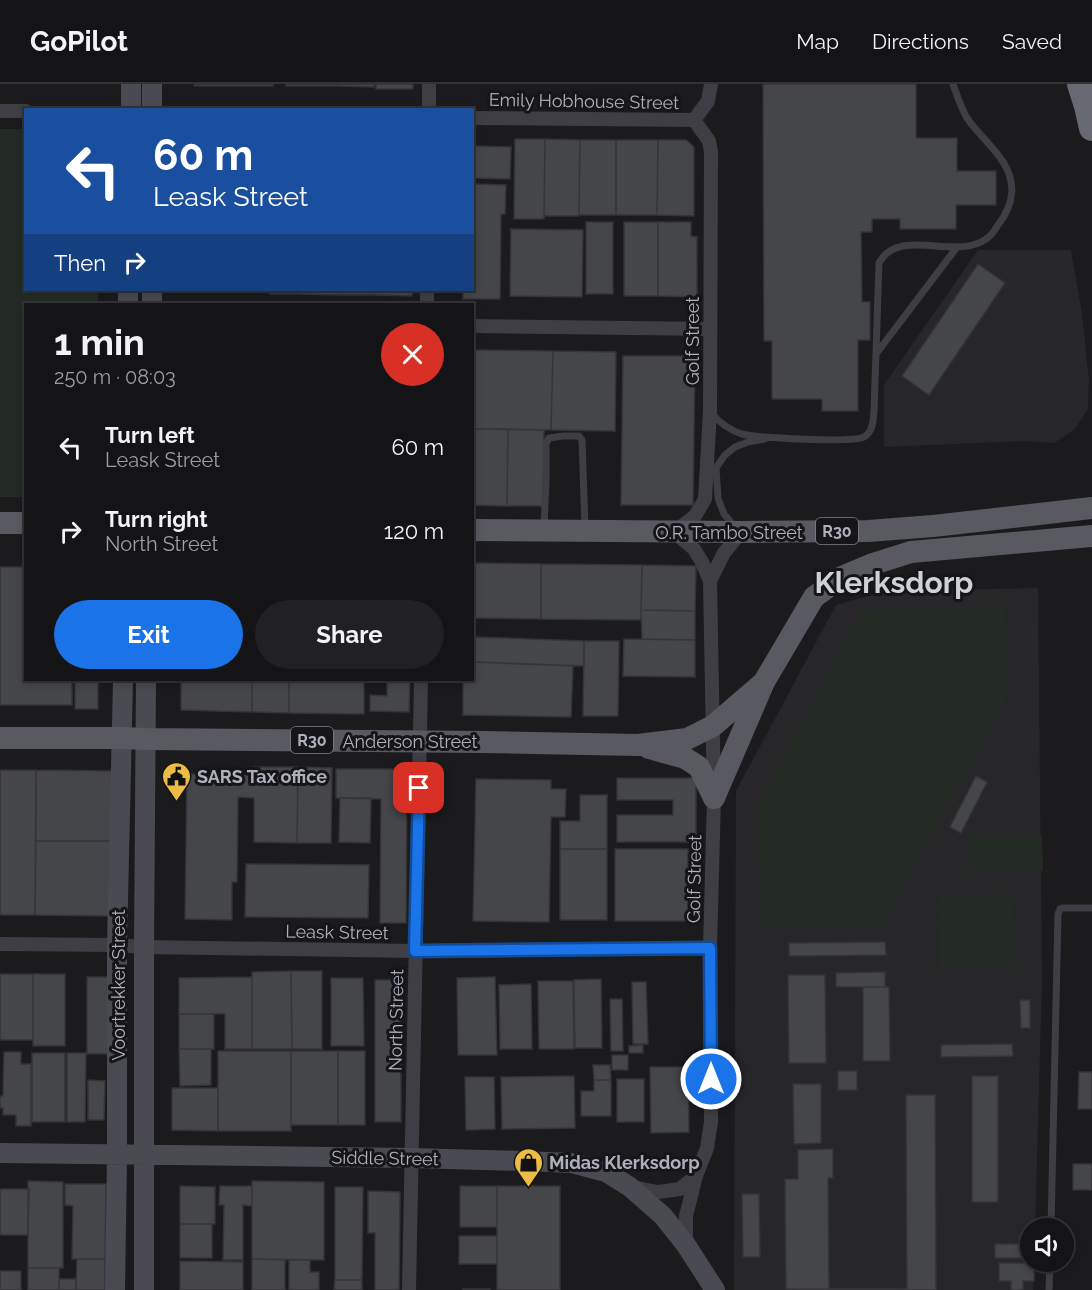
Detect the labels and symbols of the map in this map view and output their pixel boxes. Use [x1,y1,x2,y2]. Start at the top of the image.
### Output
street label: Emily Hobhouse Street [489,89,679,113]
street label: Golf Street [682,297,703,385]
road number: R30 [816,518,858,544]
street label: O.R. Tambo Street [655,522,803,543]
district label: Klerksdorp [815,565,973,600]
road number: R30 [291,727,333,753]
street label: Anderson Street [342,731,478,752]
public building icon: SARS Tax office [160,760,192,802]
pin [393,762,444,813]
place label: SARS Tax office [197,766,327,787]
street label: Golf Street [683,835,705,923]
street label: Voortrekker Street [108,910,129,1060]
street label: Leask Street [285,921,389,943]
street label: North Street [385,969,407,1071]
position arrow [679,1047,743,1111]
shop icon: Midas Klerksdorp [512,1146,544,1188]
street label: Siddle Street [331,1147,439,1169]
place label: Midas Klerksdorp [549,1152,700,1173]

